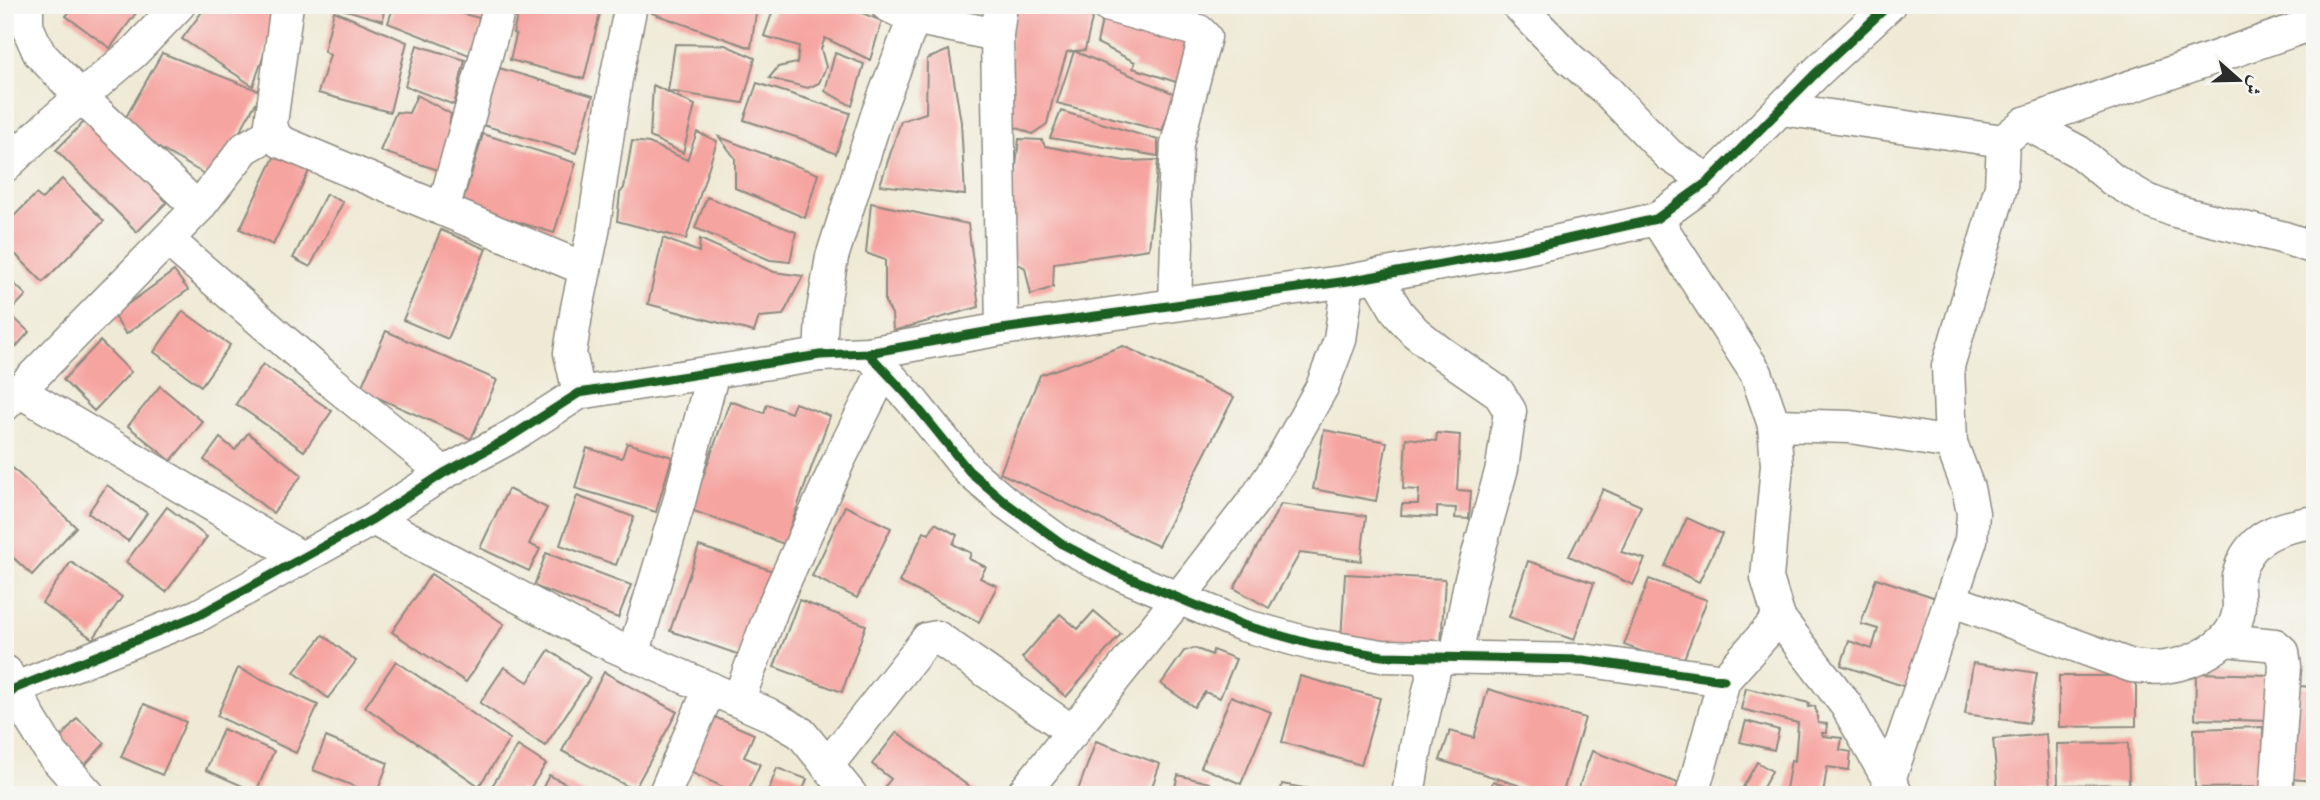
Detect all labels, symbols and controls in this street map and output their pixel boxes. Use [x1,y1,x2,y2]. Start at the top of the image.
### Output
north arrow [2204,46,2274,116]
text: ش [2240,73,2265,97]

